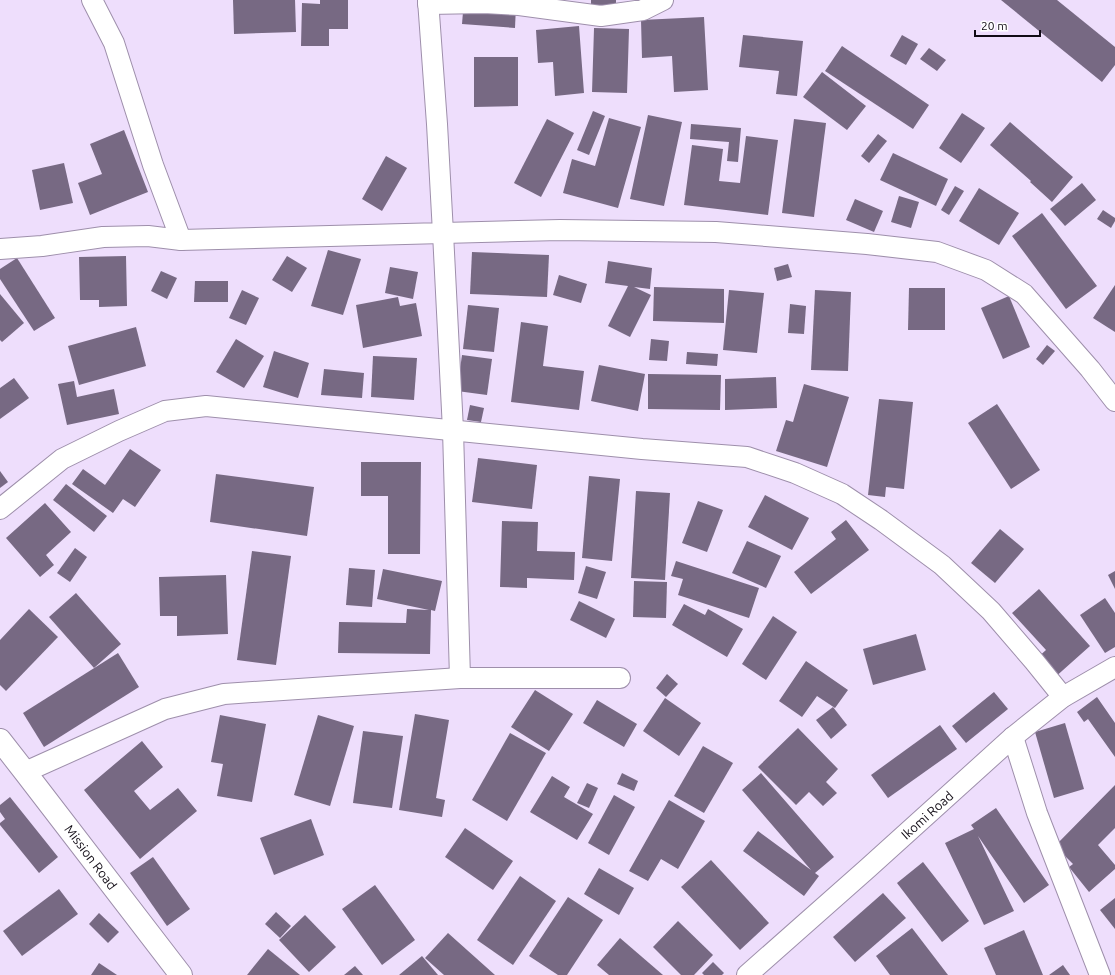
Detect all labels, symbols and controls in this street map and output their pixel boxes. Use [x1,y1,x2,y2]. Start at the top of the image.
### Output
scale bar [975,12,1040,38]
text: 20 m [981,19,1008,32]
street label: Ikomi Road [898,788,956,842]
street label: Mission Road [62,822,120,892]

